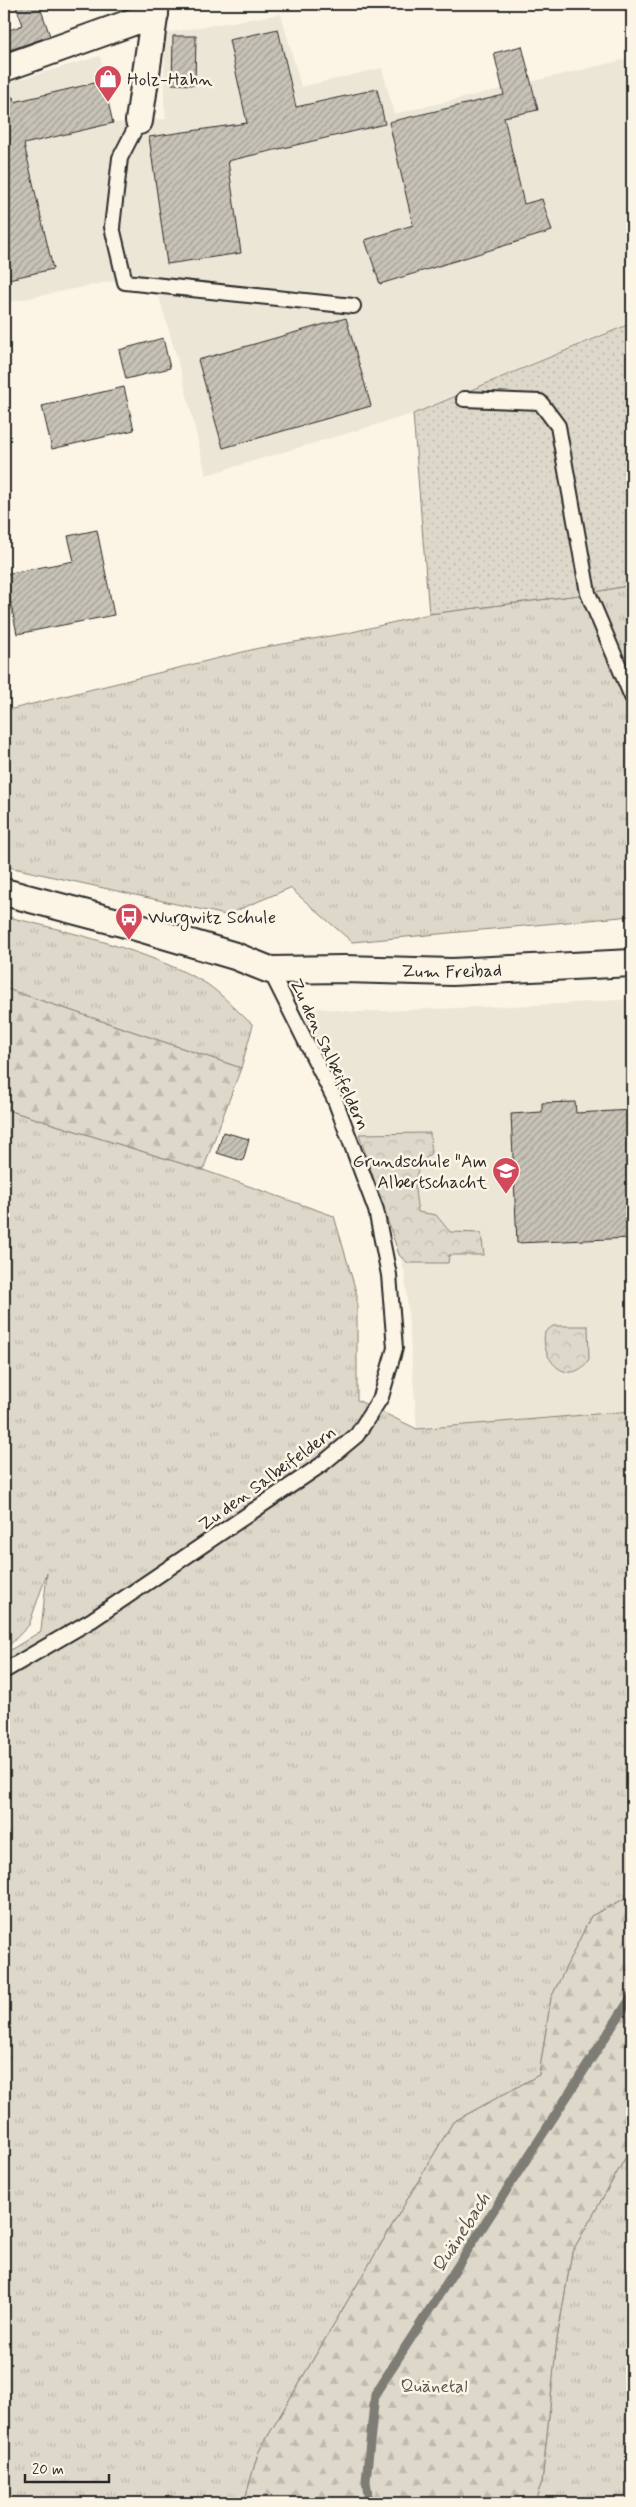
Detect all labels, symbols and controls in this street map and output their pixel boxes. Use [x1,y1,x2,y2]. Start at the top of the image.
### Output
shop icon: Holz-Hahn [93,64,123,103]
place label: Holz-Hahn [127,68,213,92]
bus stop icon: Wurgwitz Schule [114,902,144,941]
place label: Wurgwitz Schule [148,906,276,931]
street label: Zum Freibad [401,959,502,985]
street label: Zu den Salbeifeldern [283,975,375,1134]
place label: Grundschule "Am Albertschacht [353,1150,487,1195]
school or university icon: Grundschule "Am Albertschacht [491,1156,521,1195]
street label: Zu den Salbeifeldern [194,1421,341,1537]
water label: Quänebach [426,2188,497,2278]
park label: Quänetal [400,2375,468,2399]
scale bar [25,2452,109,2484]
text: 20 m [32,2460,64,2480]

